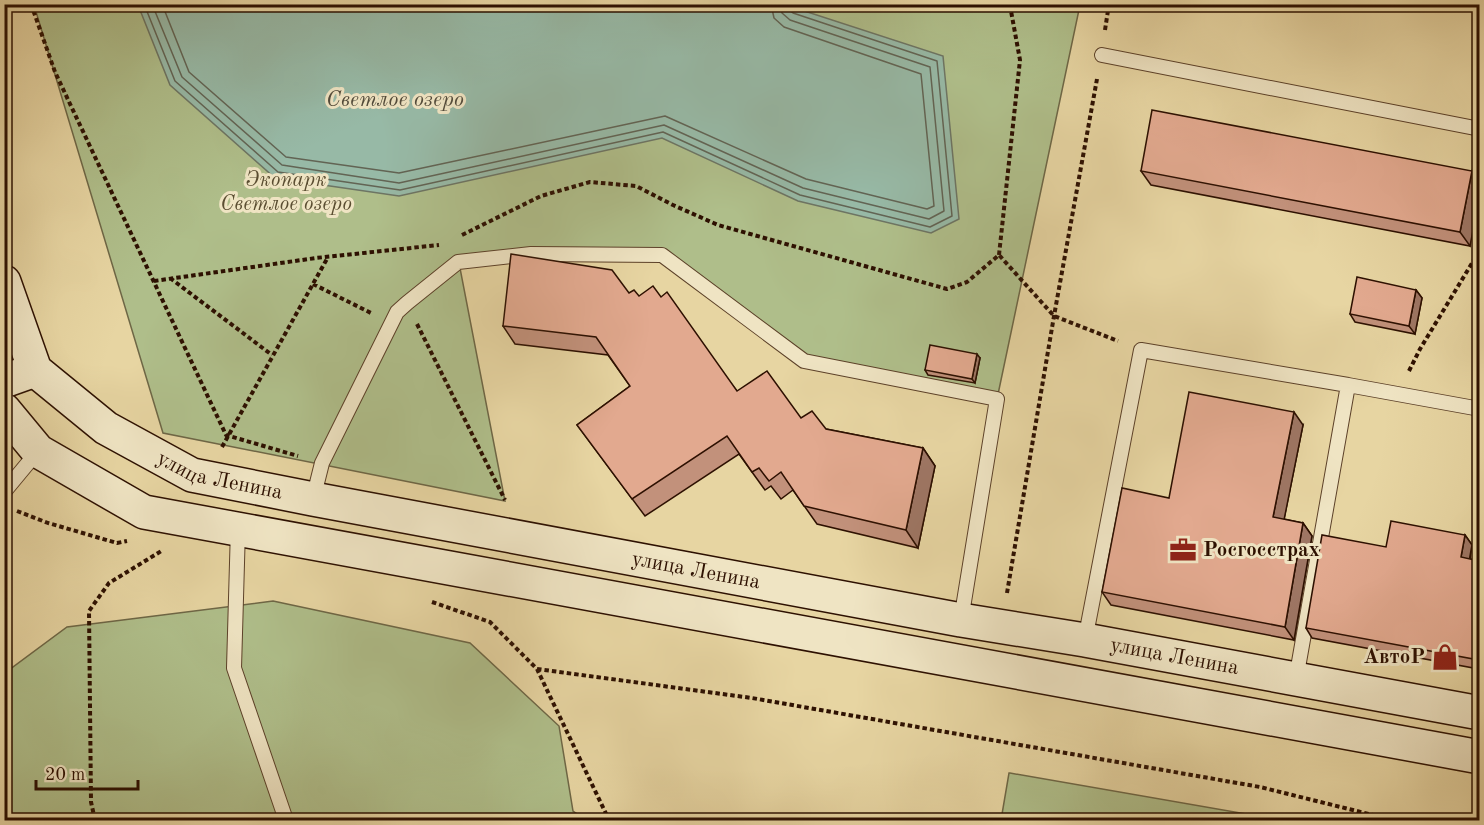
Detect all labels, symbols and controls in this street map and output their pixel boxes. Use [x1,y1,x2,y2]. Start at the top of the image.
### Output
water label: Светлое озеро [326,89,464,111]
park label: Экопарк Светлое озеро [220,170,352,215]
street label: улица Ленина [153,447,284,503]
office icon: Росгосстрах [1168,535,1198,565]
place label: Росгосстрах [1203,540,1320,561]
street label: улица Ленина [630,548,762,593]
street label: улица Ленина [1108,634,1240,679]
shop icon: АвтоР [1430,642,1460,672]
place label: АвтоР [1363,647,1425,668]
scale bar [36,753,138,791]
text: 20 m [45,766,85,784]

